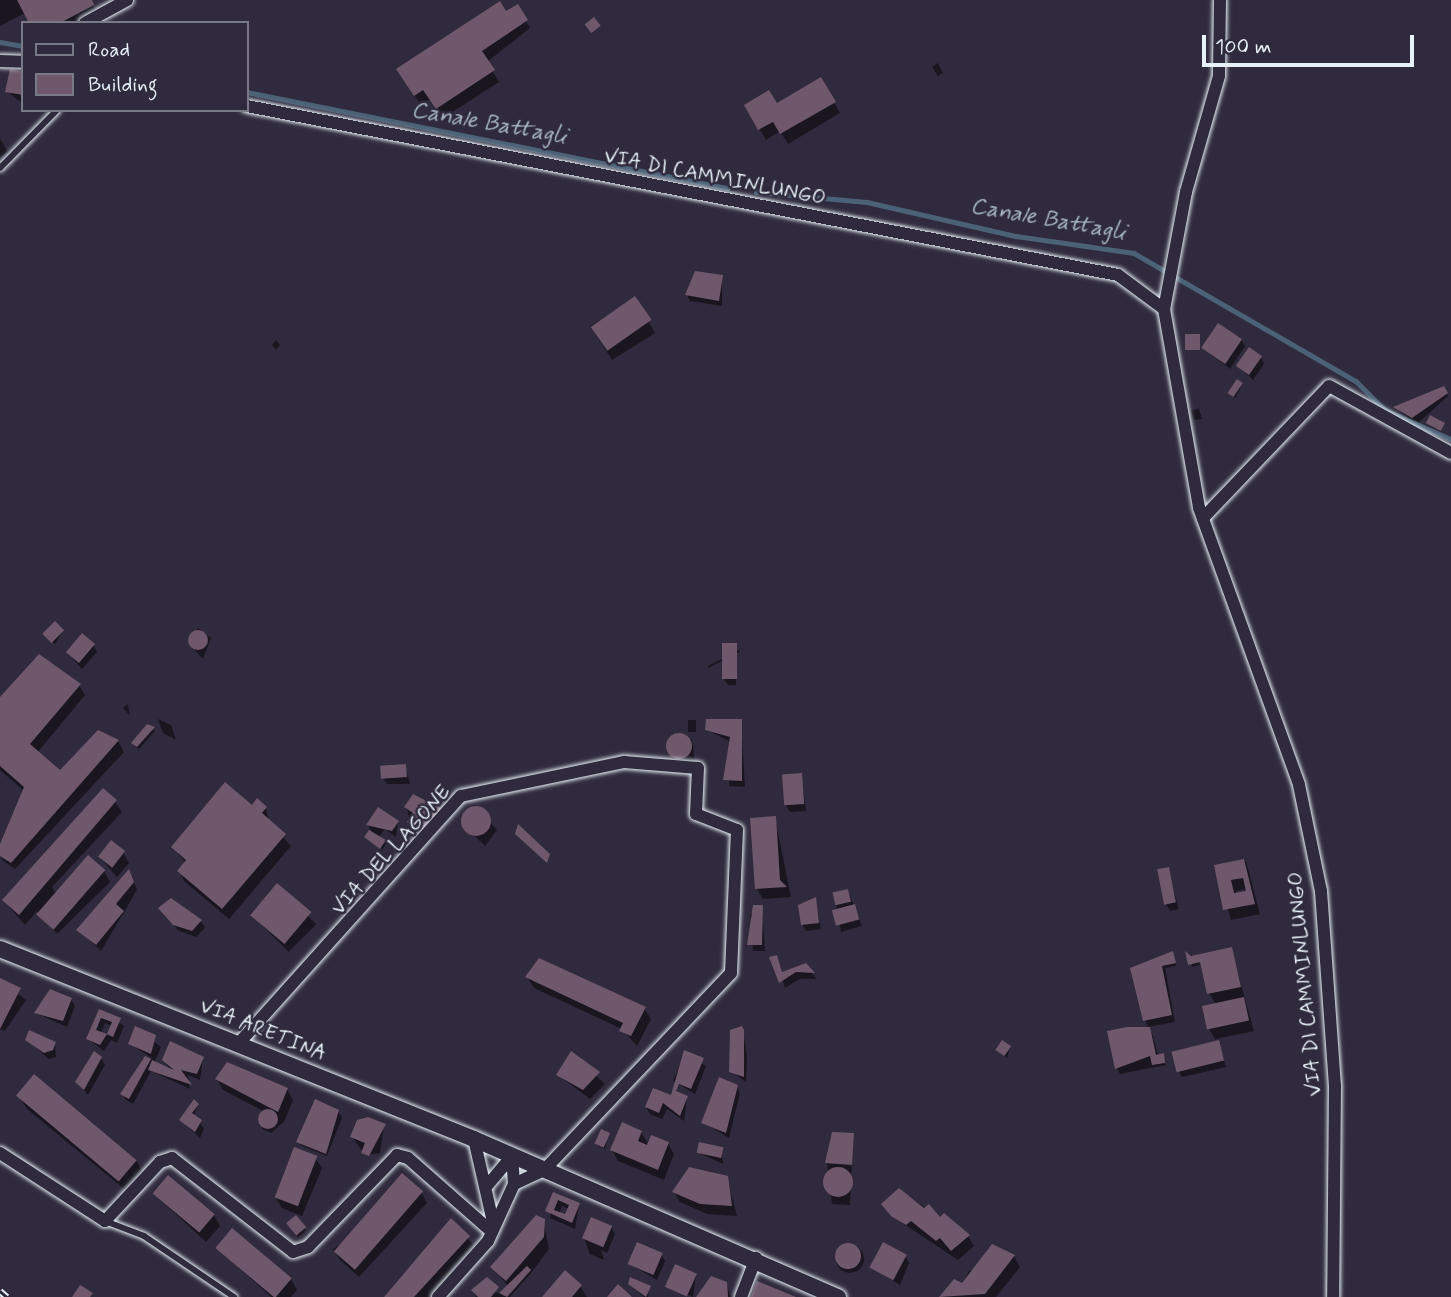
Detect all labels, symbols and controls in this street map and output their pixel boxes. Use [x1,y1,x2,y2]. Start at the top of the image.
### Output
legend [21,21,248,112]
scale bar [1206,21,1418,65]
text: 100 m [1215,33,1271,61]
text: Road [88,36,130,64]
text: Building [88,71,158,99]
water label: Canale Battagli [409,97,569,151]
street label: VIA DI CAMMINLUNGO [599,143,831,211]
water label: Canale Battagli [968,193,1128,247]
street label: VIA DEL LAGONE [326,780,456,920]
street label: VIA DI CAMMINLUNGO [1282,868,1328,1100]
street label: VIA ARETINA [197,994,329,1066]

